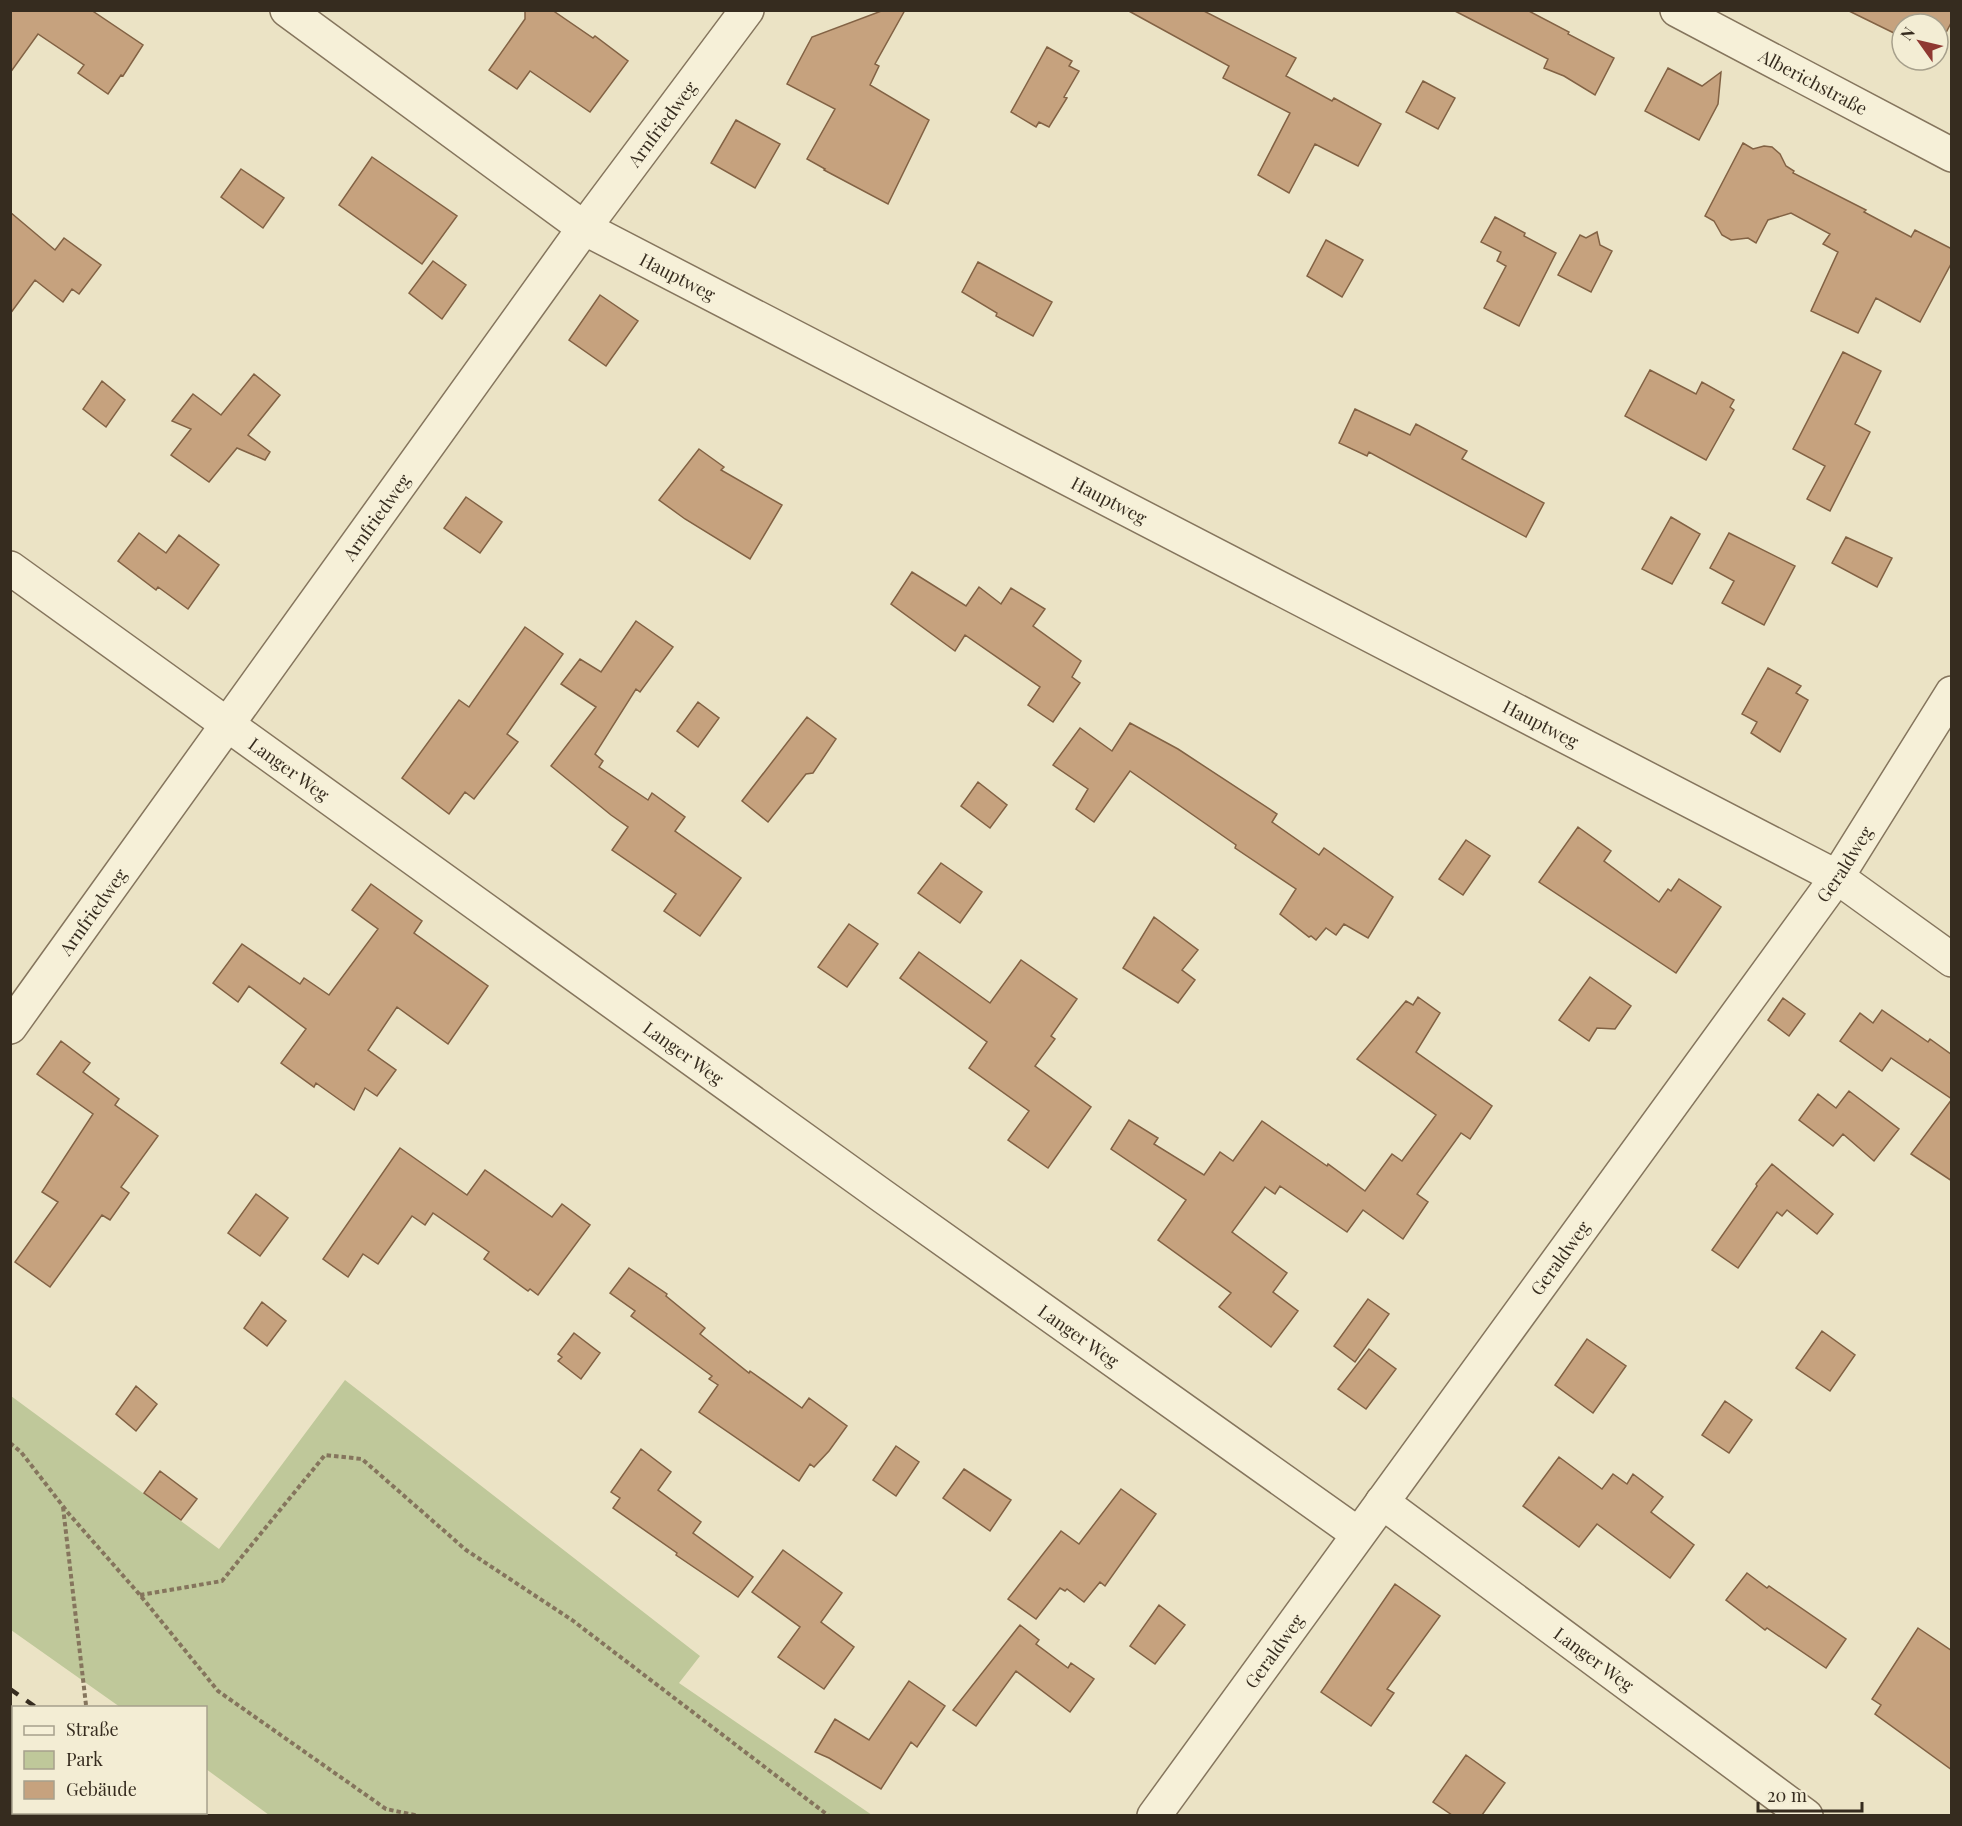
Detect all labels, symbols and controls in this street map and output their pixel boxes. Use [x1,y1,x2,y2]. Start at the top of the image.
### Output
north arrow [1890,12,1950,72]
text: N [1895,22,1919,44]
street label: Alberichstraße [1754,43,1872,120]
street label: Arnfriedweg [621,76,702,172]
street label: Hauptweg [636,247,720,306]
street label: Arnfriedweg [337,468,416,566]
street label: Hauptweg [1067,471,1152,530]
street label: Hauptweg [1499,694,1583,753]
street label: Langer Weg [244,732,335,806]
street label: Geraldweg [1811,821,1878,907]
street label: Arnfriedweg [53,863,132,961]
street label: Langer Weg [639,1016,729,1090]
street label: Geraldweg [1525,1216,1595,1300]
street label: Langer Weg [1034,1299,1124,1373]
street label: Geraldweg [1239,1609,1309,1693]
street label: Langer Weg [1549,1622,1639,1697]
legend [12,1706,207,1814]
text: Straße [66,1717,119,1741]
text: Park [66,1747,103,1771]
scale bar [1758,1775,1862,1813]
text: Gebäude [66,1777,137,1801]
text: 20 m [1767,1783,1807,1807]

